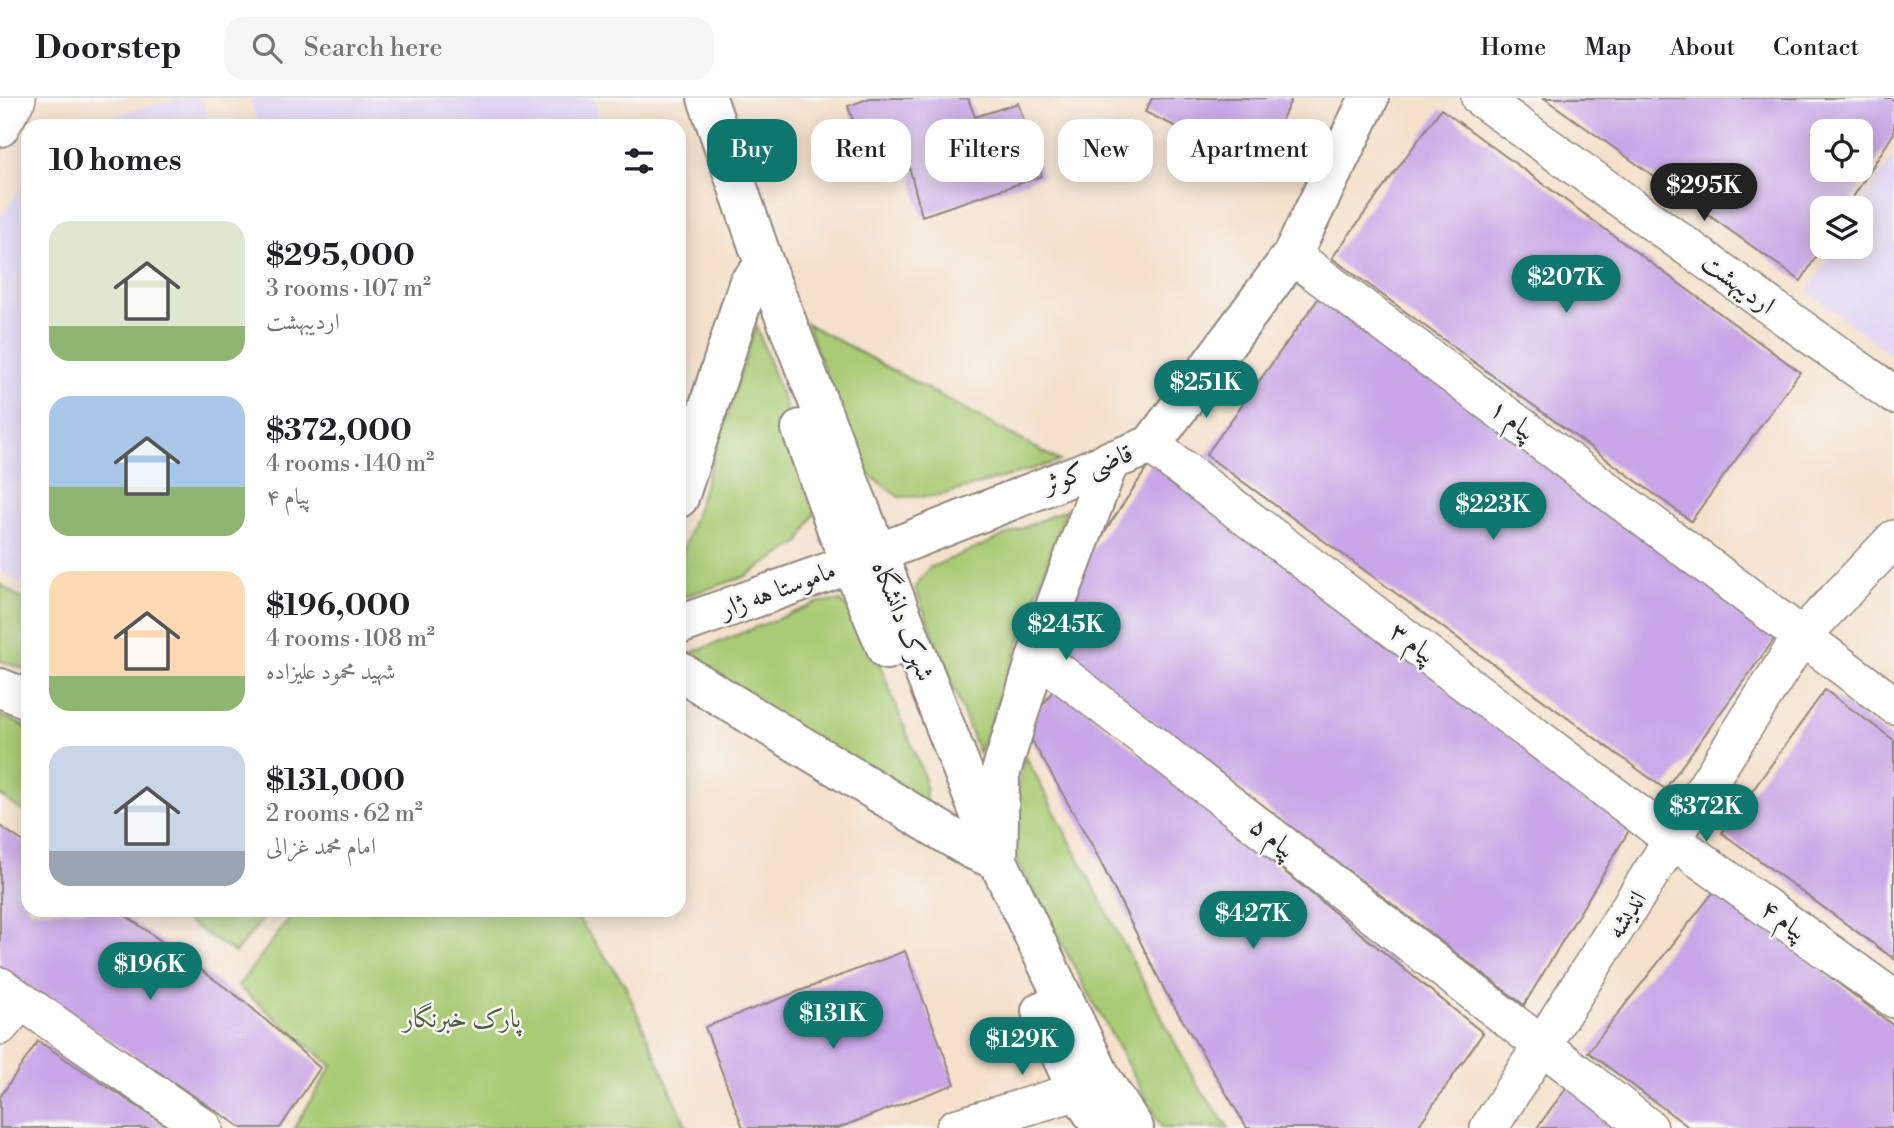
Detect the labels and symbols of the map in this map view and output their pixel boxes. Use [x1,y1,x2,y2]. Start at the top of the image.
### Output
pin: $295K [1655,164,1753,223]
street label: اردیبهشت [1695,247,1781,321]
pin: $207K [1517,256,1615,315]
pin: $251K [1157,360,1255,420]
street label: پیام ۱ [1480,392,1543,453]
street label: قاضی کوثر [1036,437,1138,504]
pin: $223K [1444,482,1542,542]
street label: ماموستا هه ژار [713,554,840,627]
street label: شهرک دانشگاه [864,556,942,686]
pin: $245K [1017,602,1115,662]
street label: پیام ۳ [1380,615,1443,676]
pin: $372K [1657,784,1755,844]
street label: پیام ۵ [1240,810,1303,871]
street label: اندیشه [1600,885,1654,945]
pin: $427K [1204,892,1302,951]
street label: پیام ۴ [1751,892,1814,953]
pin: $196K [101,942,199,1002]
pin: $131K [784,992,882,1051]
park label: پارک خبرنگار [400,1002,522,1037]
pin: $129K [973,1018,1071,1077]

